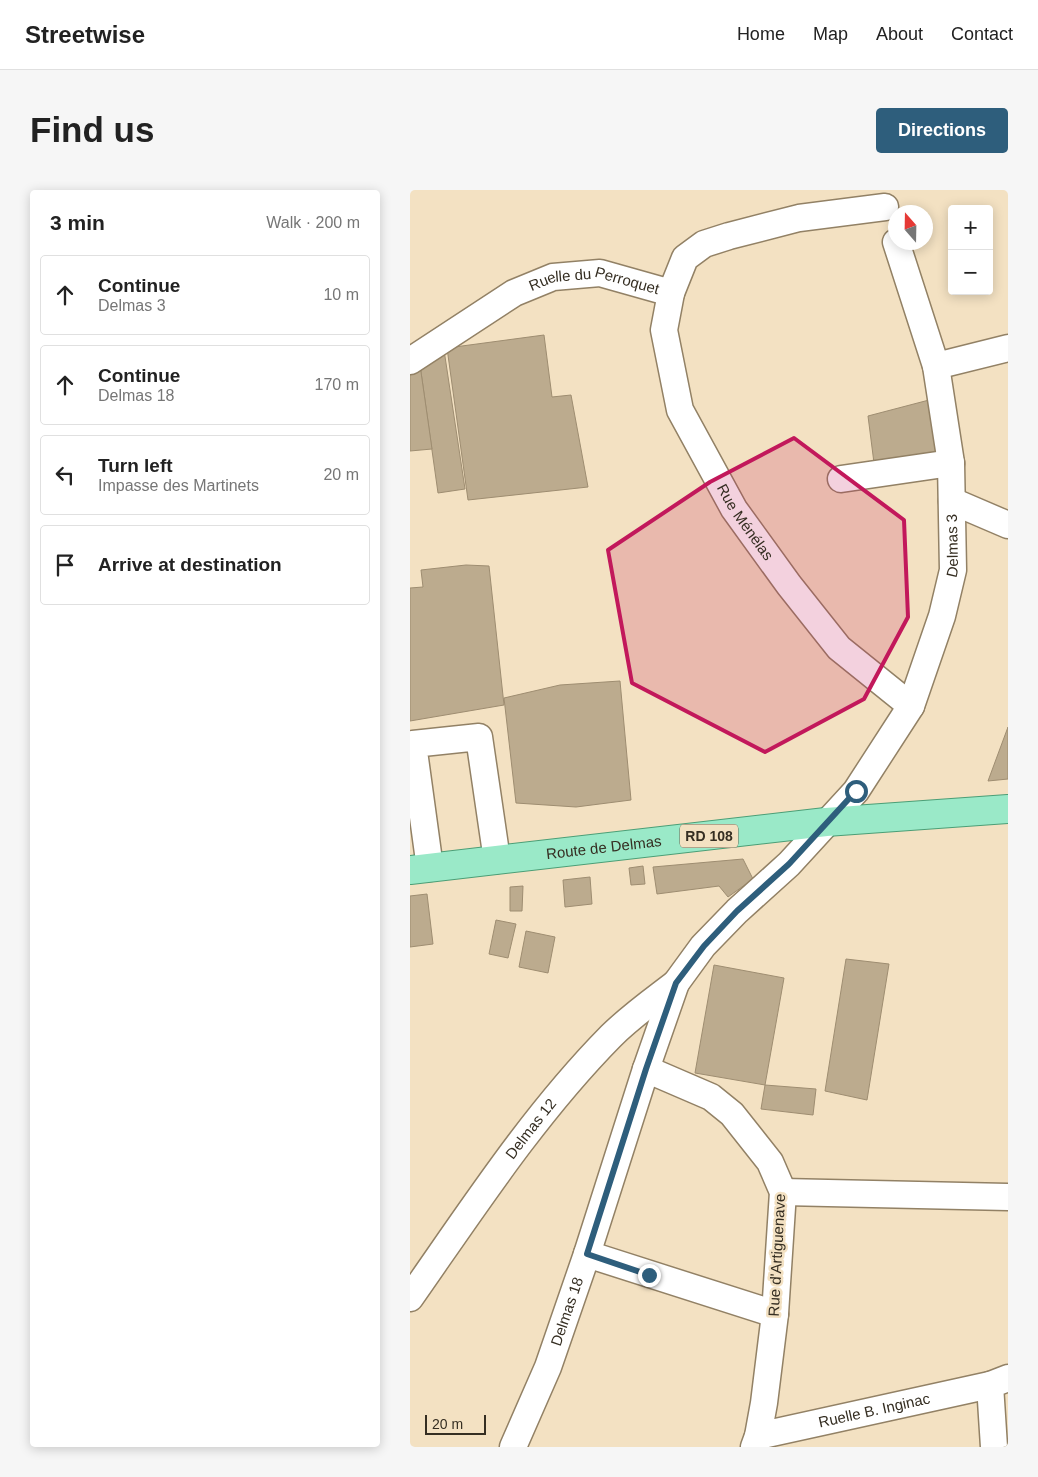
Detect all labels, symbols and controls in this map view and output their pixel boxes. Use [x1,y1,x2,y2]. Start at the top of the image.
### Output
text: Streetwise [25,21,145,48]
text: Home [737,24,785,44]
text: Map [813,24,848,44]
text: About [876,24,923,44]
text: Contact [951,24,1013,44]
button: Directions [876,108,1008,153]
text: Find us [30,110,154,149]
north arrow [888,205,933,250]
map controls [948,205,993,295]
button: + [948,205,993,250]
text: 3 min [50,211,105,234]
text: Walk · 200 m [266,214,360,231]
button: − [948,250,993,295]
street label: Ruelle du Perroquet [526,263,662,298]
text: Continue [98,275,180,296]
icon: ahead [51,281,79,309]
text: 10 m [323,286,359,303]
text: Delmas 3 [98,297,166,314]
text: Continue [98,365,180,386]
icon: ahead [51,371,79,399]
text: 170 m [315,376,359,393]
text: Delmas 18 [98,387,174,404]
text: Turn left [98,455,173,476]
icon: left [51,461,79,489]
text: 20 m [323,466,359,483]
text: Impasse des Martinets [98,477,259,494]
street label: Rue Ménélas [714,481,777,563]
street label: Delmas 3 [943,514,962,579]
icon: arrive [51,551,79,579]
text: Arrive at destination [98,554,282,575]
route start [845,780,868,803]
road number: RD 108 [680,824,738,848]
street label: Route de Delmas [545,832,662,862]
street label: Delmas 12 [502,1095,559,1162]
street label: Rue d'Artiguenave [765,1193,788,1317]
route end [638,1264,661,1287]
street label: Delmas 18 [547,1275,586,1348]
street label: Ruelle B. Inginac [817,1389,932,1430]
scale bar [425,1412,486,1435]
text: 20 m [432,1416,463,1432]

